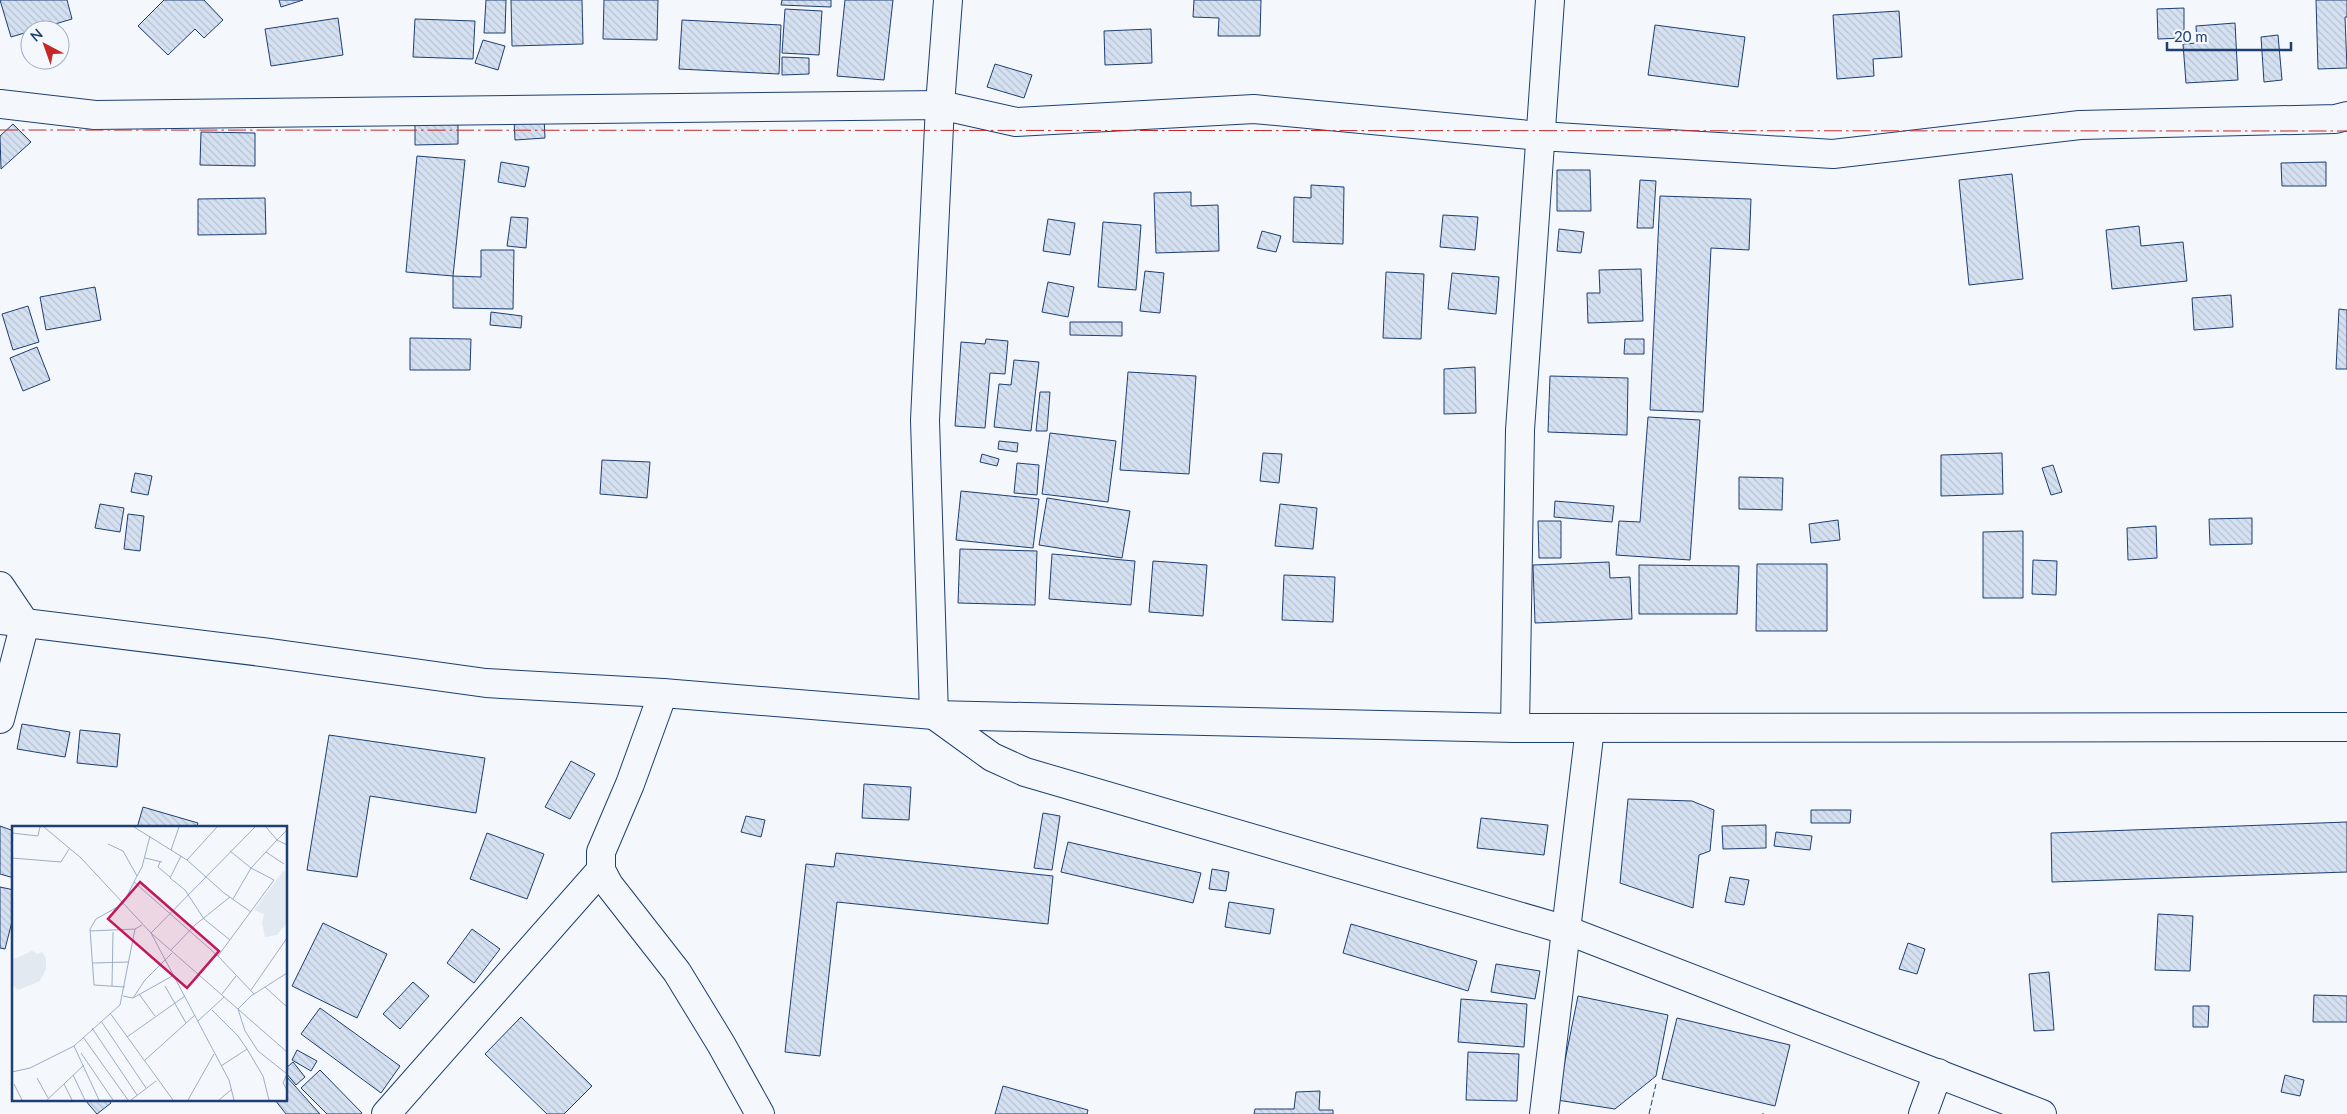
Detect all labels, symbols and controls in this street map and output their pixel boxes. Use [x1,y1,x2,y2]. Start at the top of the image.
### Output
north arrow [20,20,70,70]
scale bar [2167,20,2291,52]
text: N [26,25,46,45]
text: 20 m [2174,27,2208,45]
inset map [12,826,288,1102]

